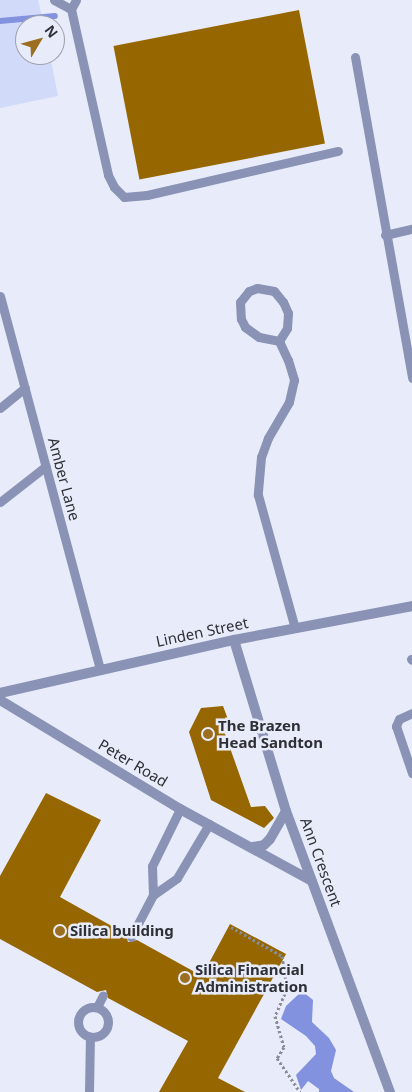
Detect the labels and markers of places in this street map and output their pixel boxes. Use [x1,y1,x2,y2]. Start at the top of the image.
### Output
place label: The Brazen Head Sandton [218,716,323,751]
marker: The Brazen Head Sandton [202,728,214,740]
place label: Silica building [70,922,174,940]
marker: Silica building [54,925,66,937]
place label: Silica Financial Administration [195,960,308,995]
marker: Silica Financial Administration [179,972,191,984]

